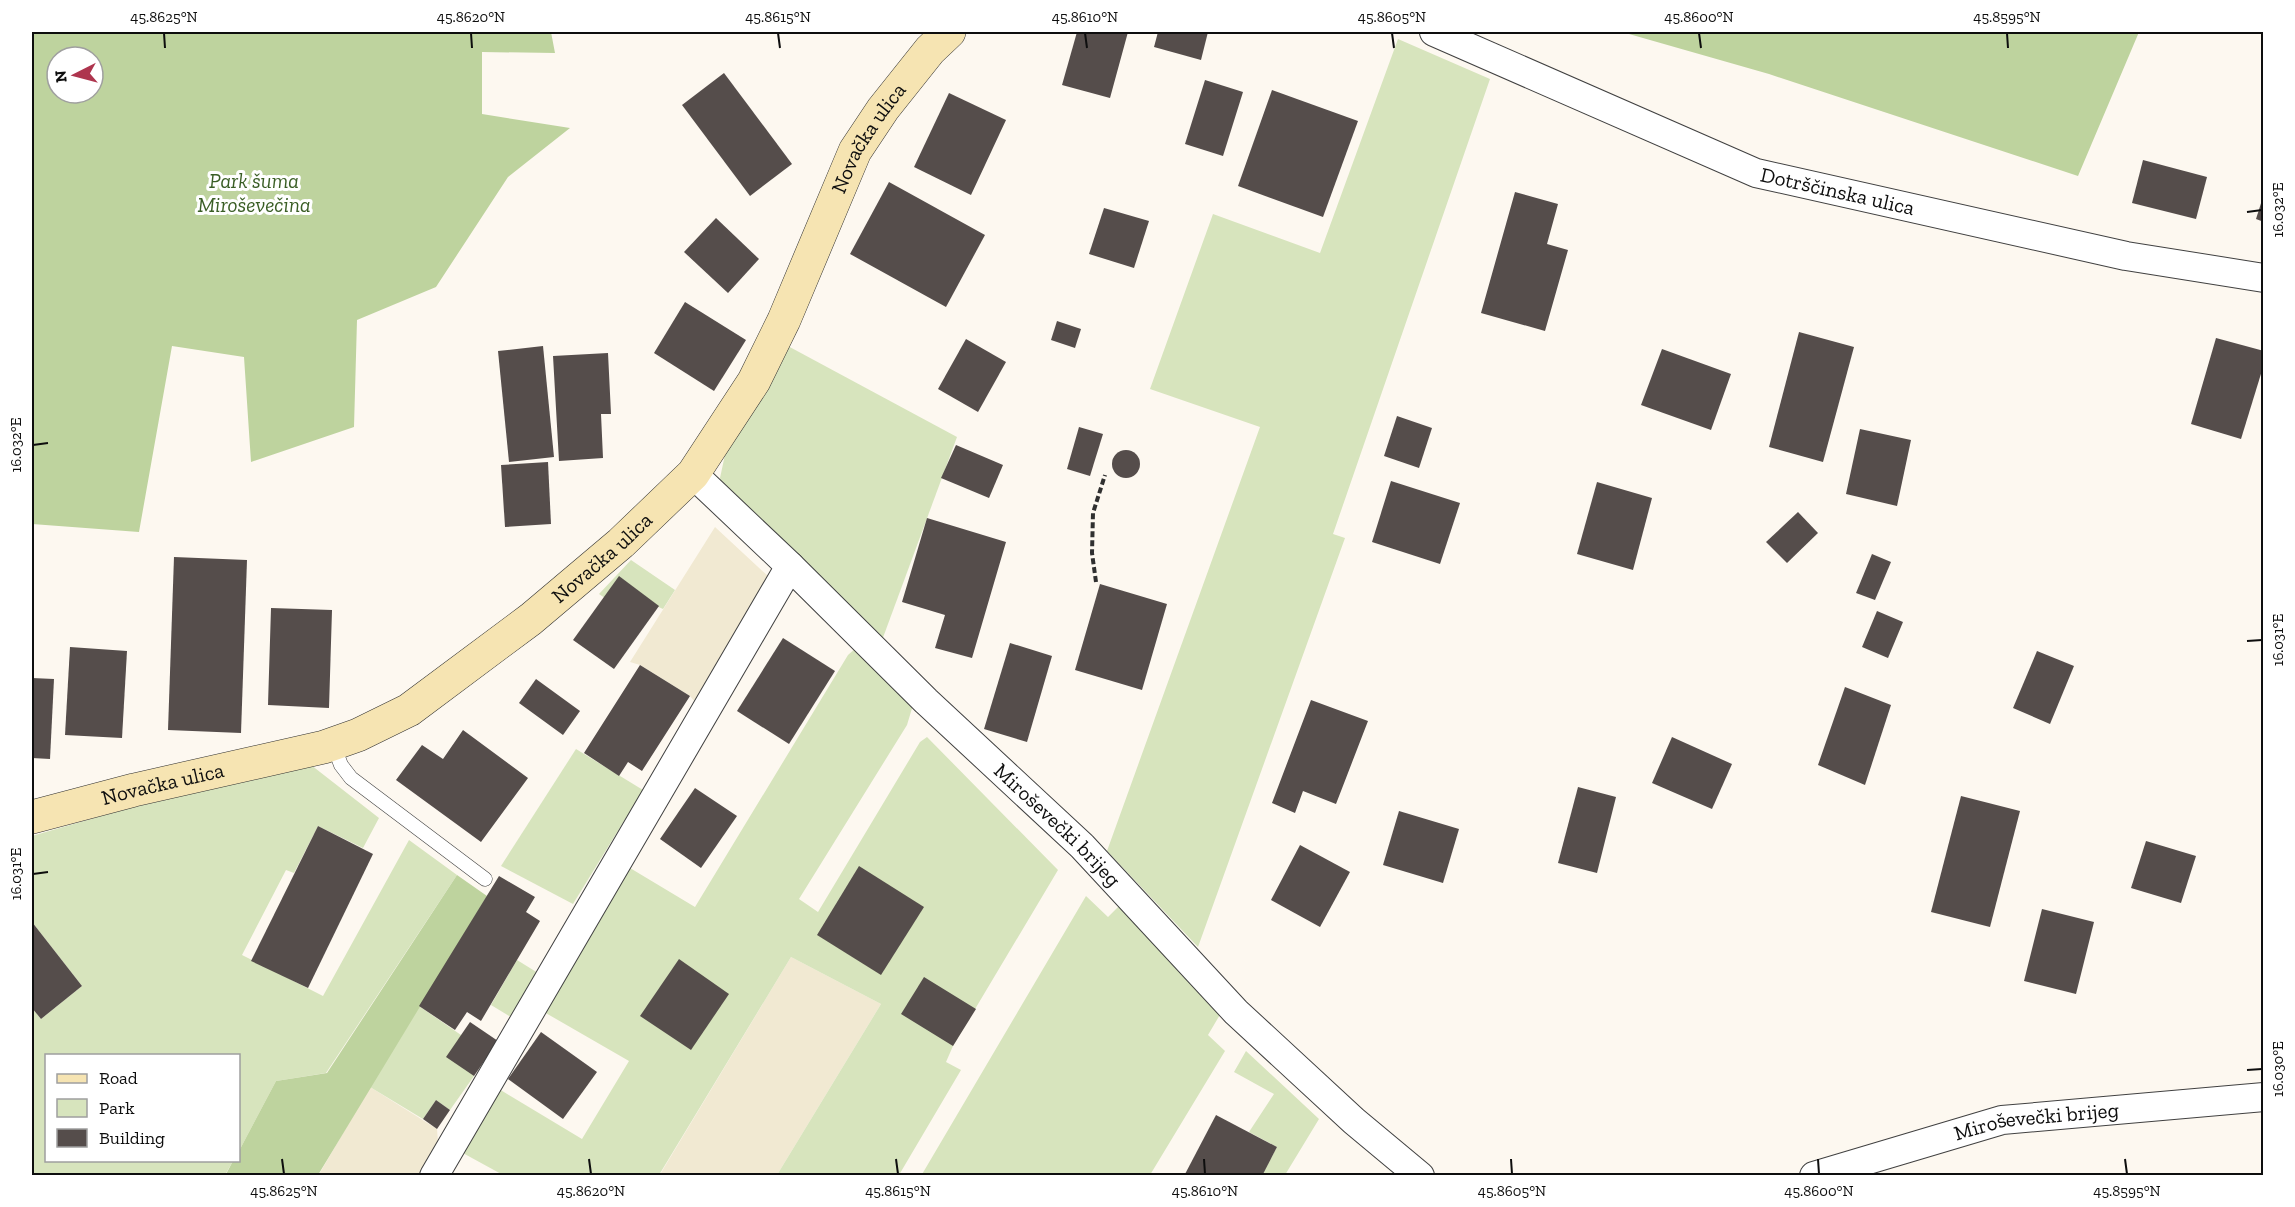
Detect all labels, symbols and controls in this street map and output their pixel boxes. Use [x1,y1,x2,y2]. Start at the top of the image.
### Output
text: 45.8625°N [130,8,198,26]
text: 45.8620°N [437,8,505,26]
text: 45.8615°N [745,8,811,26]
text: 45.8610°N [1052,8,1118,26]
text: 45.8605°N [1358,8,1426,26]
text: 45.8600°N [1664,8,1734,26]
text: 45.8595°N [1973,8,2041,26]
north arrow [45,45,105,105]
text: N [50,69,71,84]
street label: Novačka ulica [826,78,911,197]
street label: Dotrščinska ulica [1758,161,1917,220]
park label: Park šuma Miroševečina [197,168,311,217]
text: 16.032°E [2269,182,2287,237]
text: 16.032°E [7,417,25,472]
street label: Novačka ulica [546,507,657,608]
text: 16.031°E [2269,613,2287,666]
street label: Novačka ulica [99,757,226,810]
street label: Miroševečki brijeg [989,758,1127,892]
text: 16.031°E [7,847,25,900]
text: 16.030°E [2269,1041,2287,1097]
legend [45,1054,240,1162]
text: Road [99,1067,138,1089]
text: Park [99,1097,135,1119]
street label: Miroševečki brijeg [1951,1097,2120,1146]
text: Building [99,1127,165,1149]
text: 45.8625°N [250,1182,318,1200]
text: 45.8620°N [557,1182,625,1200]
text: 45.8615°N [865,1182,931,1200]
text: 45.8610°N [1172,1182,1238,1200]
text: 45.8605°N [1478,1182,1546,1200]
text: 45.8600°N [1784,1182,1854,1200]
text: 45.8595°N [2093,1182,2161,1200]

